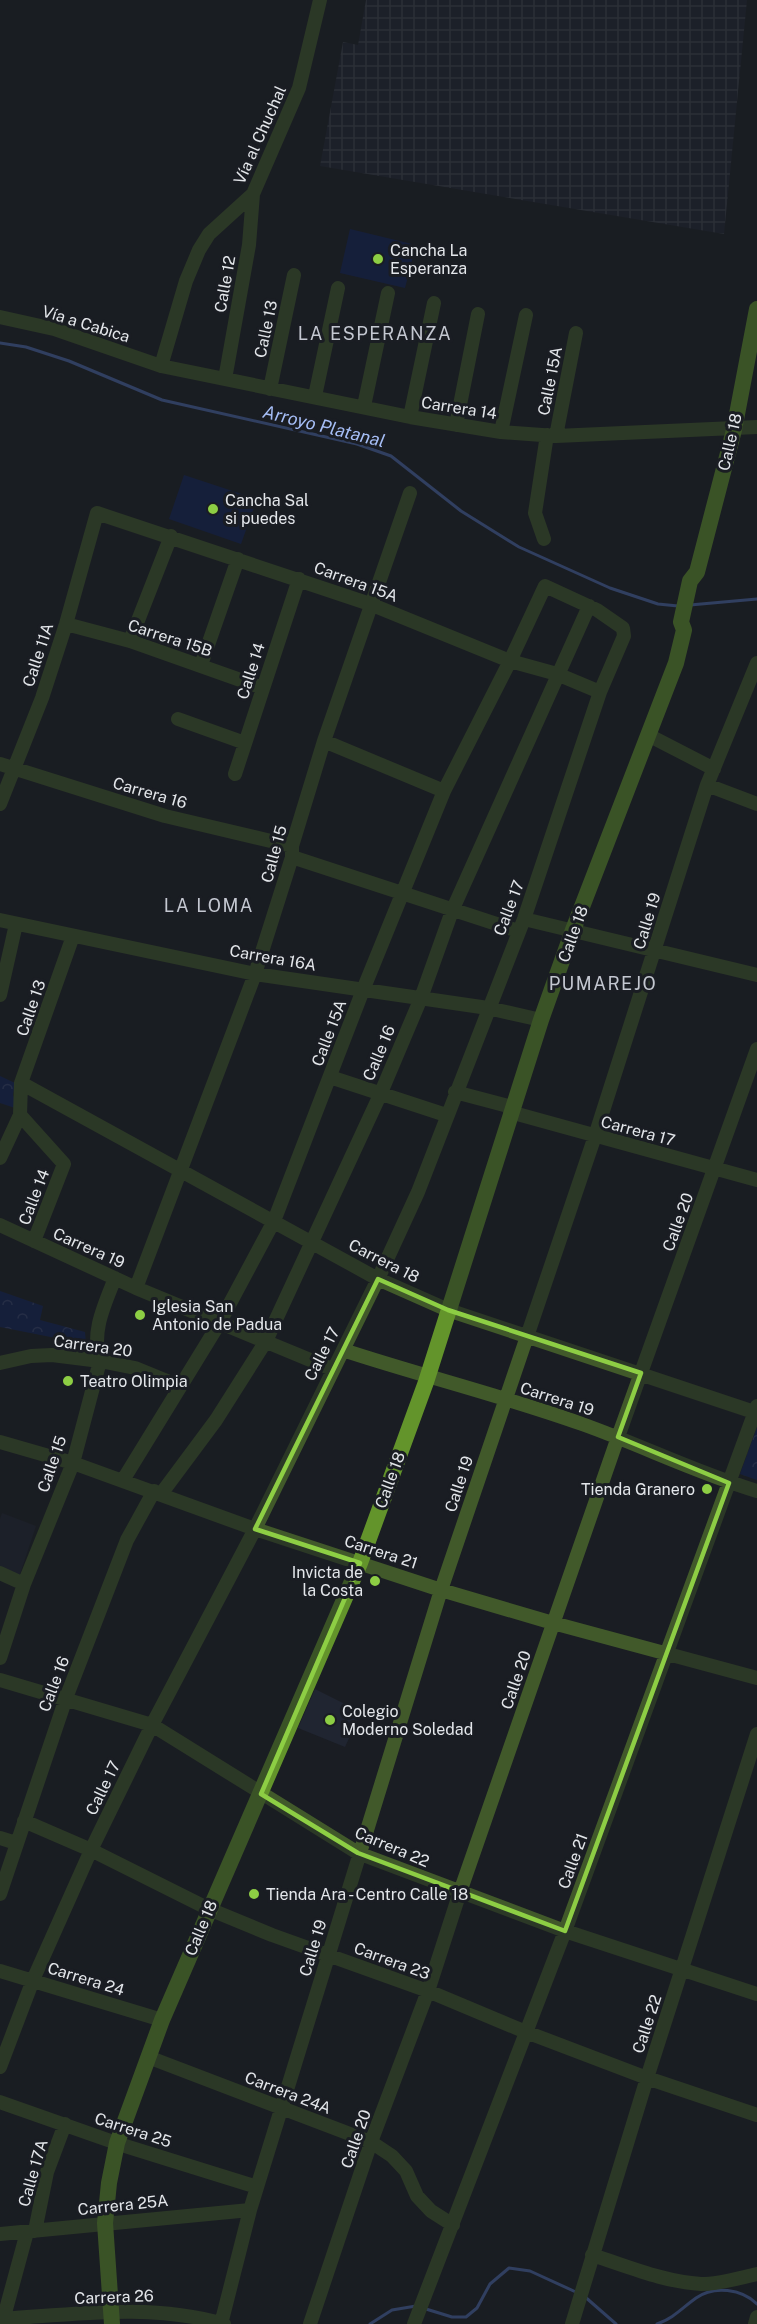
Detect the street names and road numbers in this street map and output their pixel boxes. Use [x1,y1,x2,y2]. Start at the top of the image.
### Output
street label: Vía al Chuchal [230,83,290,187]
street label: Calle 12 [211,254,239,314]
street label: Calle 13 [251,299,281,359]
street label: Vía a Cabica [40,302,132,346]
street label: Calle 15A [534,345,566,417]
street label: Carrera 14 [420,393,498,423]
street label: Calle 18 [714,411,746,473]
street label: Carrera 15A [311,558,401,606]
street label: Carrera 15B [126,615,214,661]
street label: Calle 11A [19,621,57,689]
street label: Calle 14 [233,640,269,702]
street label: Carrera 16 [111,773,189,813]
street label: Calle 15 [257,823,291,885]
street label: Calle 17 [490,878,528,938]
street label: Calle 19 [629,890,665,952]
street label: Calle 18 [554,903,592,965]
street label: Carrera 16A [228,941,318,975]
street label: Calle 13 [13,977,49,1039]
street label: Calle 15A [308,997,350,1069]
street label: Calle 16 [359,1023,399,1083]
street label: Carrera 17 [599,1112,677,1150]
street label: Calle 14 [15,1166,53,1228]
street label: Calle 20 [659,1190,697,1254]
street label: Carrera 19 [50,1224,128,1272]
street label: Carrera 18 [345,1235,423,1287]
street label: Calle 17 [300,1324,344,1384]
street label: Carrera 20 [52,1331,134,1361]
street label: Carrera 19 [518,1378,596,1420]
street label: Calle 15 [34,1433,70,1495]
street label: Calle 18 [371,1449,409,1511]
street label: Calle 19 [441,1453,477,1515]
street label: Carrera 21 [342,1531,420,1573]
street label: Calle 20 [497,1648,535,1712]
street label: Calle 16 [35,1653,73,1715]
street label: Calle 17 [82,1758,124,1818]
street label: Carrera 22 [352,1823,432,1871]
street label: Calle 21 [554,1831,592,1891]
street label: Calle 18 [181,1897,221,1959]
street label: Calle 19 [295,1917,331,1979]
street label: Carrera 23 [351,1938,433,1984]
street label: Carrera 24 [45,1958,127,2000]
street label: Calle 22 [629,1992,665,2056]
street label: Carrera 24A [242,2068,334,2118]
street label: Calle 20 [337,2107,375,2171]
street label: Carrera 25 [92,2109,174,2151]
street label: Calle 17A [14,2137,52,2209]
street label: Carrera 25A [77,2191,169,2219]
street label: Carrera 26 [74,2286,154,2308]

